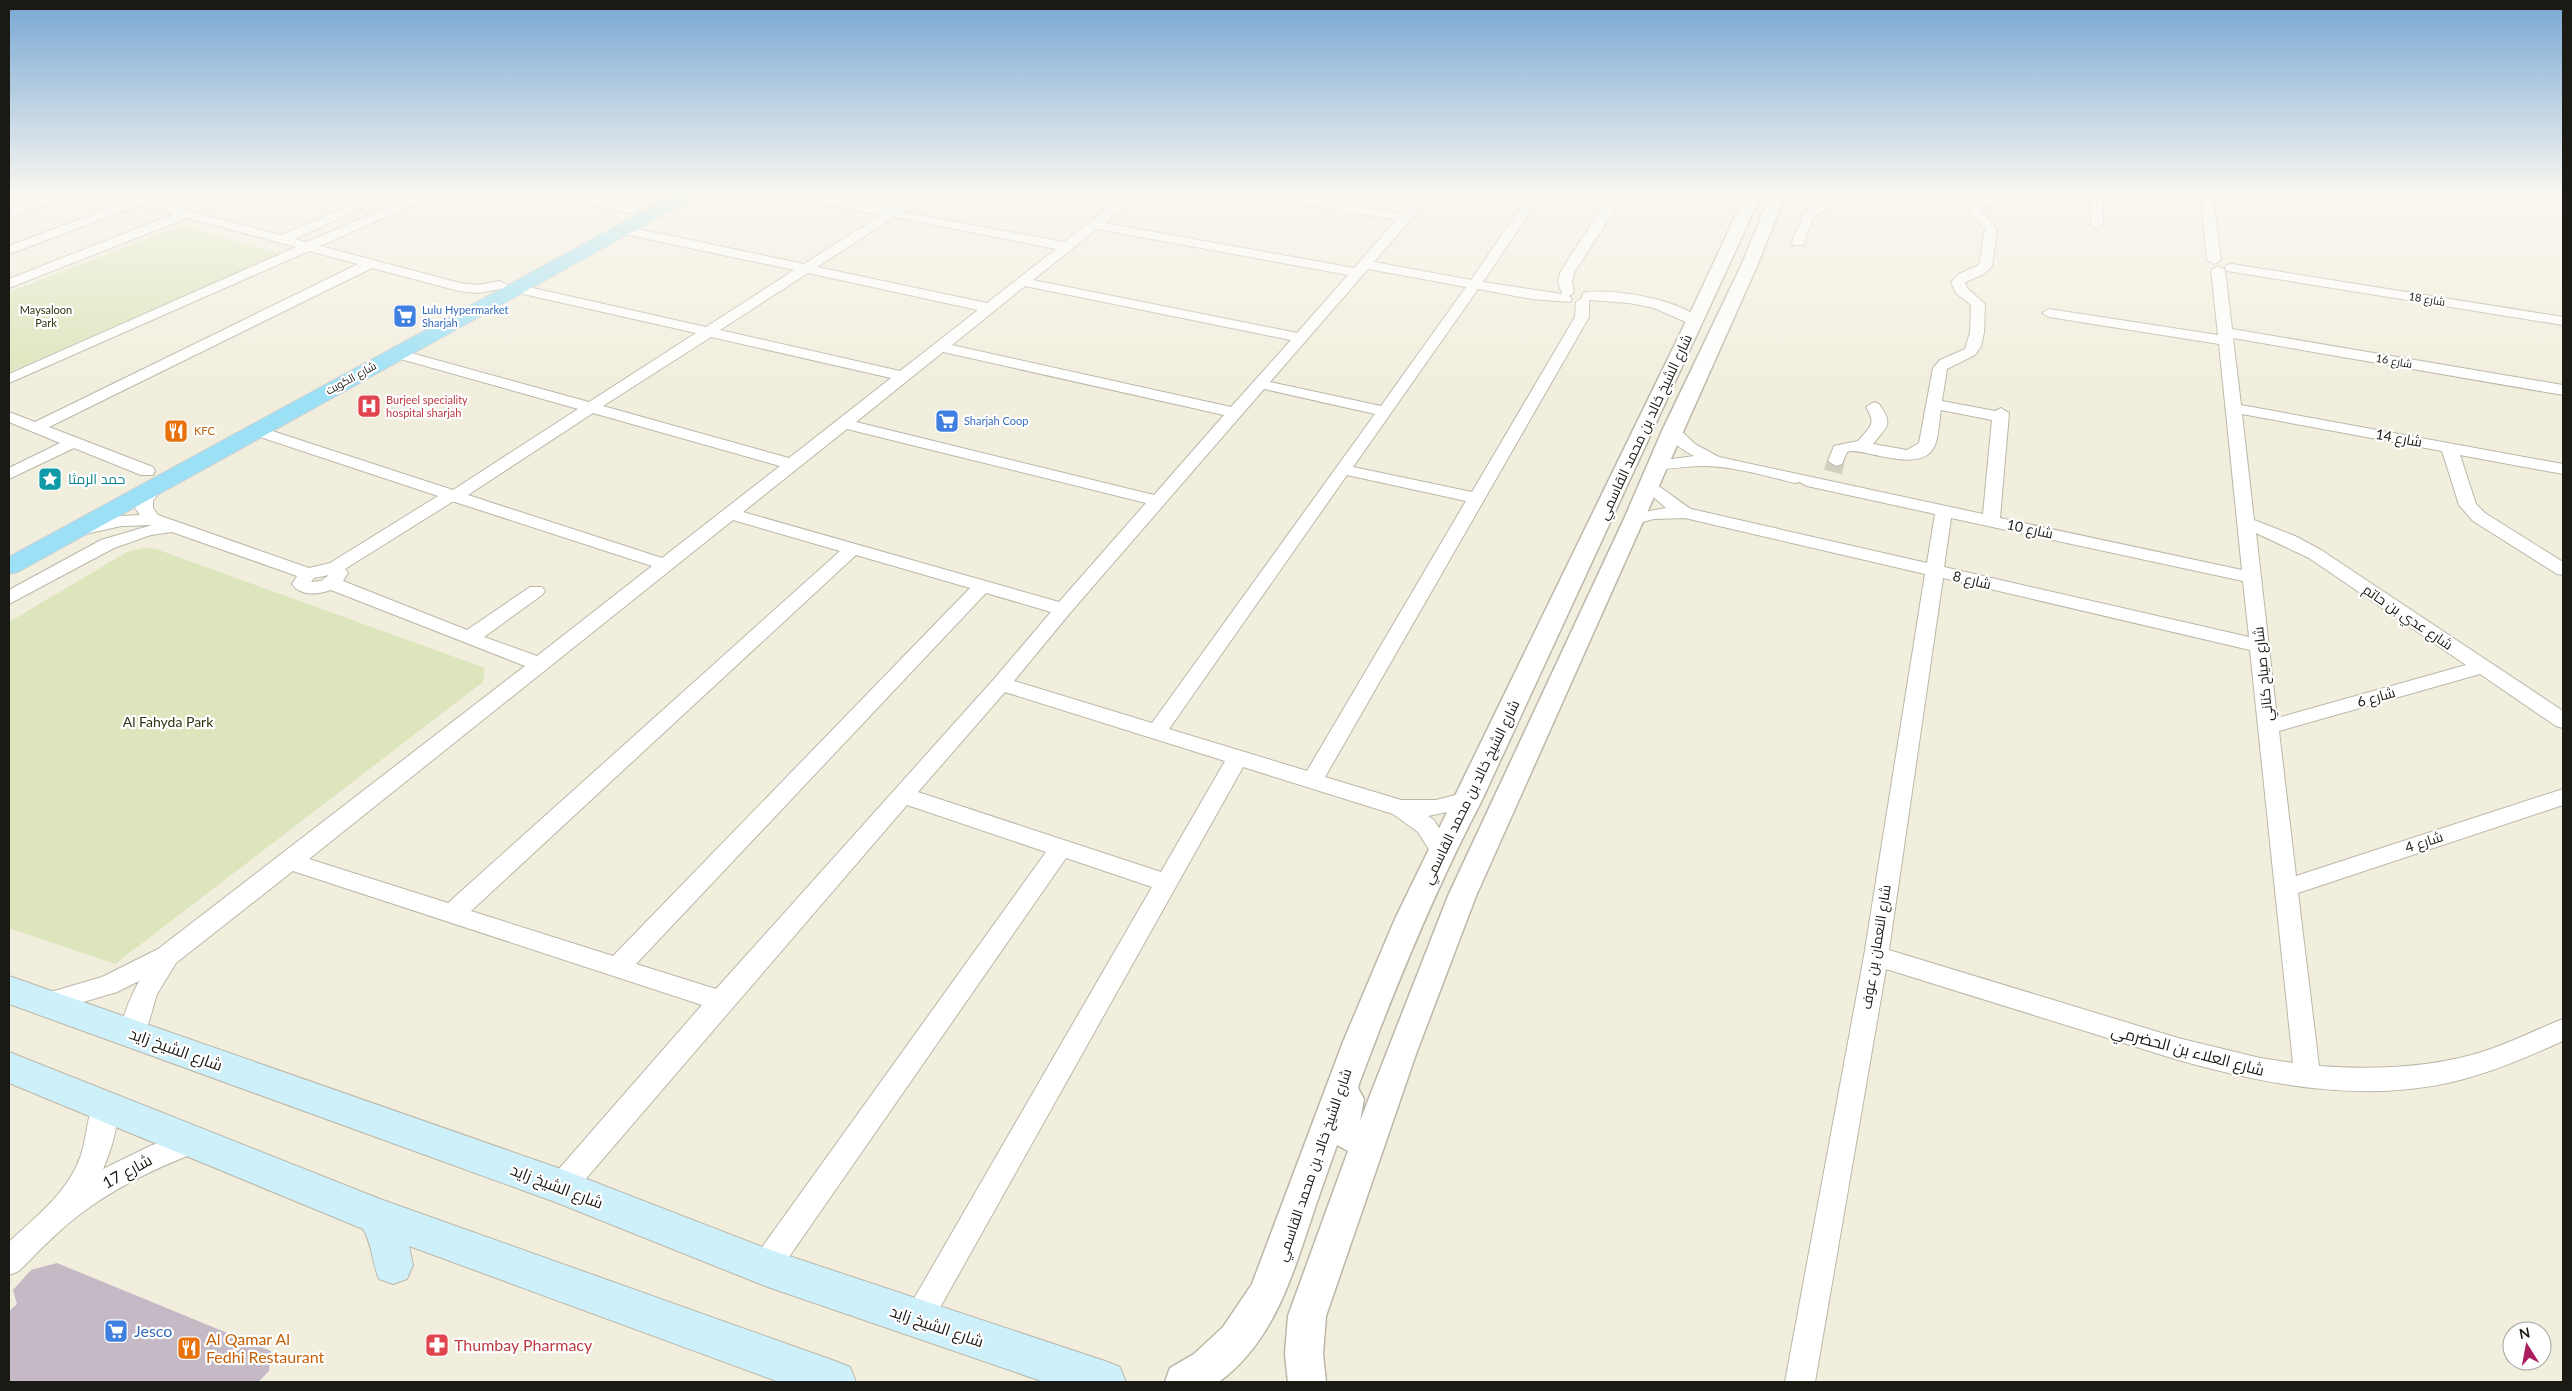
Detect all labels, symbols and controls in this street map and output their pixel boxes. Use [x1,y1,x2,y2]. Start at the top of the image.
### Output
street label: شارع 18 [2408,289,2446,310]
park label: Maysaloon Park [20,303,72,329]
supermarket icon: Lulu Hypermarket Sharjah [392,303,418,329]
place label: Lulu Hypermarket Sharjah [422,303,508,329]
street label: شارع الشيخ خالد بن محمد القاسمي [1594,331,1699,524]
street label: شارع 16 [2374,351,2413,372]
street label: شارع الكويت [323,358,379,398]
hospital icon: Burjeel speciality hospital sharjah [356,393,382,419]
place label: Burjeel speciality hospital sharjah [386,393,468,419]
supermarket icon: Sharjah Coop [934,408,960,434]
place label: Sharjah Coop [964,414,1028,427]
restaurant icon: KFC [163,418,189,444]
place label: KFC [194,424,215,437]
street label: شارع 14 [2374,425,2424,451]
place icon: حمد الرمثا [37,466,63,492]
place label: حمد الرمثا [68,470,125,487]
street label: شارع 10 [2005,515,2055,543]
street label: شارع 8 [1951,567,1993,593]
street label: شارع عدي بن حاتم [2358,580,2456,656]
street label: شارع صياح كناني [2249,625,2280,722]
street label: شارع 6 [2355,683,2397,711]
street label: شارع الشيخ خالد بن محمد القاسمي [1418,697,1526,888]
park label: Al Fahyda Park [123,713,214,730]
street label: شارع 4 [2403,827,2445,857]
street label: شارع النعمان بن عوف [1857,883,1895,1011]
street label: شارع العلاء بن الحضرمي [2108,1020,2267,1084]
street label: شارع الشيخ زايد [126,1023,225,1077]
street label: شارع الشيخ خالد بن محمد القاسمي [1272,1066,1358,1265]
street label: شارع 17 [99,1149,156,1195]
street label: شارع الشيخ زايد [507,1159,606,1215]
street label: شارع الشيخ زايد [887,1301,986,1353]
supermarket icon: Jesco [103,1318,129,1344]
place label: Jesco [134,1321,172,1340]
north arrow [2502,1321,2552,1371]
text: N [2518,1323,2531,1342]
place label: Al Qamar Al Fedhi Restaurant [206,1329,325,1366]
pharmacy icon: Thumbay Pharmacy [424,1332,450,1358]
restaurant icon: Al Qamar Al Fedhi Restaurant [176,1335,202,1361]
place label: Thumbay Pharmacy [454,1335,593,1354]

